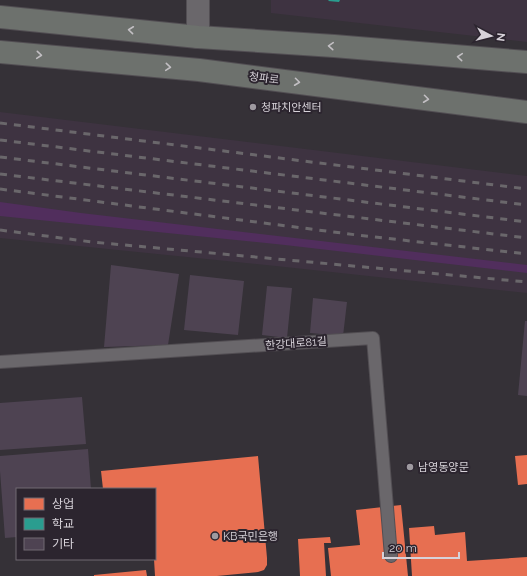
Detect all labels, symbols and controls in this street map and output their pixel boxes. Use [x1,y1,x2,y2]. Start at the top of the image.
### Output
north arrow [471,16,511,56]
one-way arrow [128,26,134,35]
text: N [493,32,507,42]
one-way arrow [328,42,334,51]
one-way arrow [36,51,42,60]
one-way arrow [457,52,463,61]
one-way arrow [165,62,171,71]
street label: 청파로 [248,70,280,87]
one-way arrow [294,78,300,87]
one-way arrow [423,94,429,103]
place label: 청파치안센터 [261,101,322,114]
marker: 청파치안센터 [248,102,258,112]
street label: 한강대로81길 [265,335,327,352]
place label: 남영동양문 [418,461,469,474]
marker: 남영동양문 [405,462,415,472]
legend [16,488,156,560]
text: 상업 [52,497,74,511]
text: 학교 [52,517,74,531]
place label: KB국민은행 [223,530,278,543]
marker: KB국민은행 [210,531,220,541]
scale bar [383,534,459,560]
text: 기타 [52,537,74,551]
text: 20 m [389,541,417,555]

